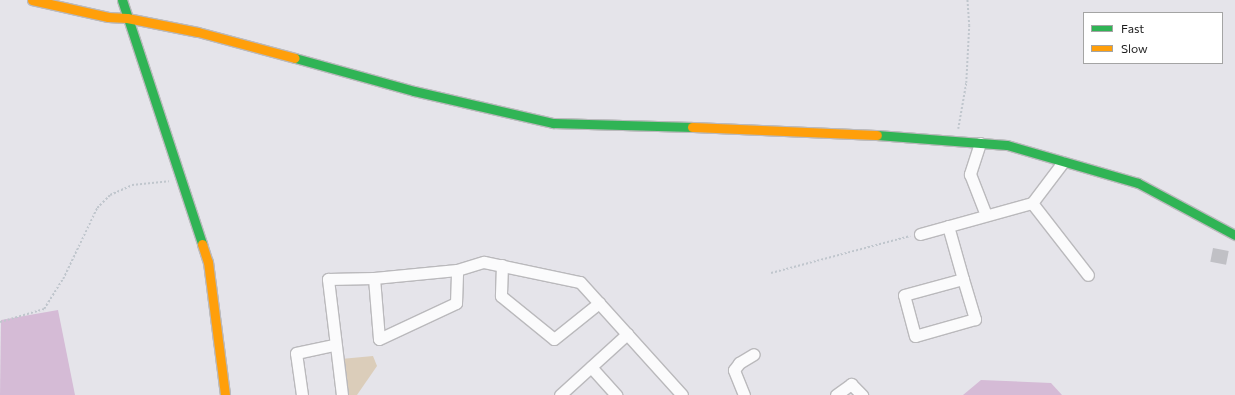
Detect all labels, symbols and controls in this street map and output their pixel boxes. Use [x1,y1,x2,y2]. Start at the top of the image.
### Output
legend [1083,12,1223,64]
text: Fast [1121,21,1144,35]
text: Slow [1121,41,1148,55]

